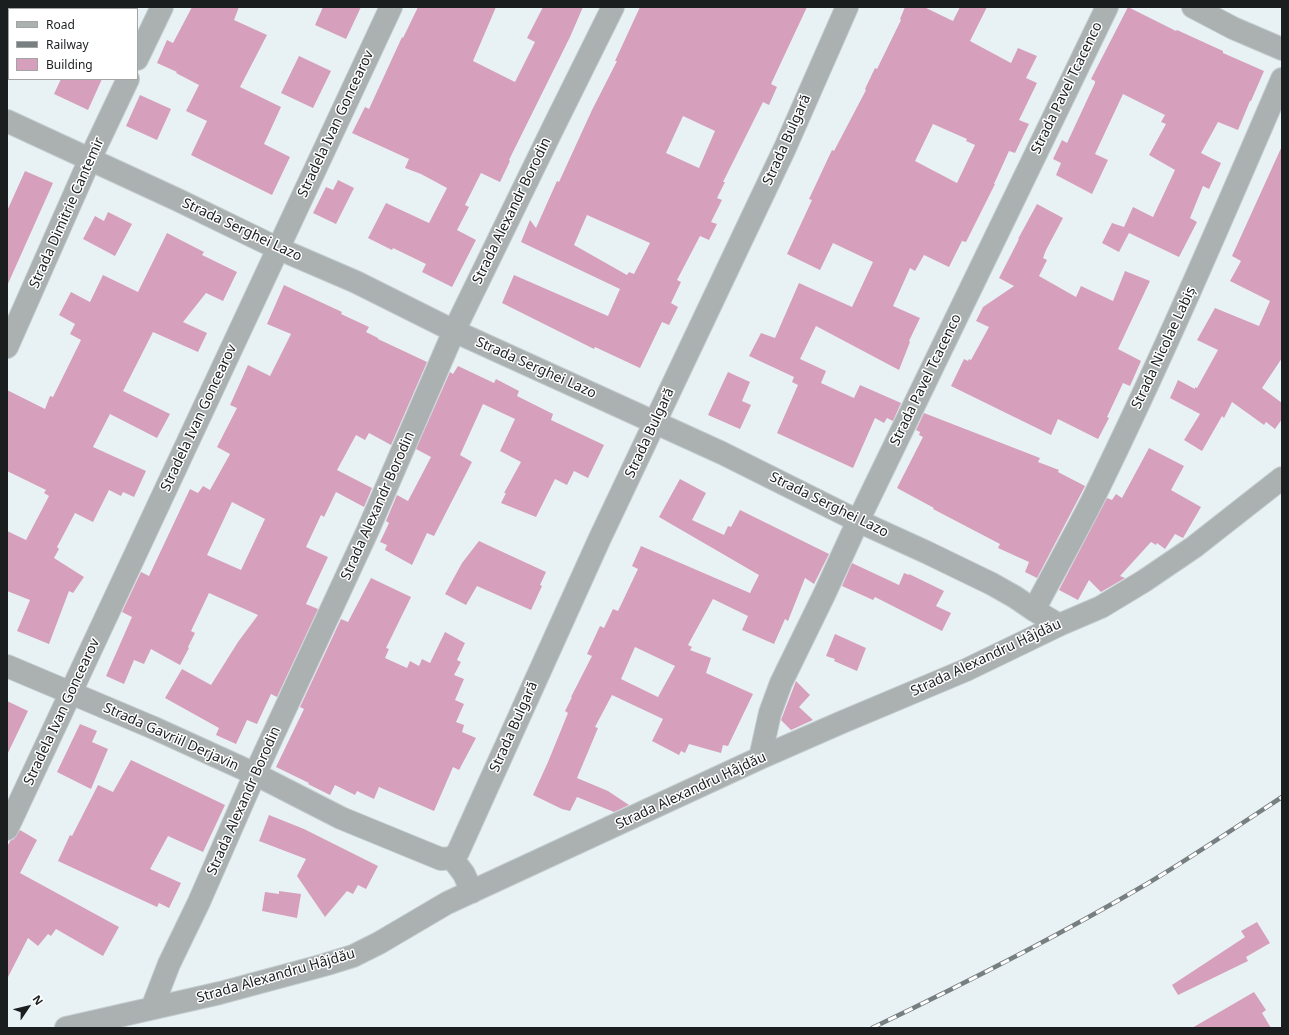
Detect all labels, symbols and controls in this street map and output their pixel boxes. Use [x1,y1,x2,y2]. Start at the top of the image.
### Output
legend [8,8,138,80]
text: Road [46,16,75,33]
street label: Strada Pavel Tcacenco [1028,19,1106,157]
text: Railway [46,36,89,53]
street label: Stradela Ivan Goncearov [295,48,377,200]
text: Building [46,56,93,73]
street label: Strada Bulgară [760,92,814,188]
street label: Strada Dimitrie Cantemir [26,135,108,291]
street label: Strada Alexandr Borodin [469,135,555,287]
street label: Strada Serghei Lazo [180,195,304,265]
street label: Strada Nicolae Labiș [1128,284,1200,412]
street label: Strada Pavel Tcacenco [887,311,965,449]
street label: Strada Serghei Lazo [473,334,599,402]
street label: Stradela Ivan Goncearov [158,342,240,494]
street label: Strada Bulgară [622,385,678,481]
street label: Strada Alexandr Borodin [338,429,418,583]
street label: Strada Serghei Lazo [767,469,891,541]
street label: Strada Alexandru Hâjdău [908,616,1064,700]
street label: Stradela Ivan Goncearov [21,636,103,788]
street label: Strada Bulgară [487,679,541,775]
street label: Strada Gavriil Derjavin [101,700,241,774]
street label: Strada Alexandr Borodin [204,724,284,878]
street label: Strada Alexandru Hâjdău [613,749,769,833]
street label: Strada Alexandru Hâjdău [195,945,357,1007]
north arrow [8,987,48,1027]
text: N [30,992,47,1008]

